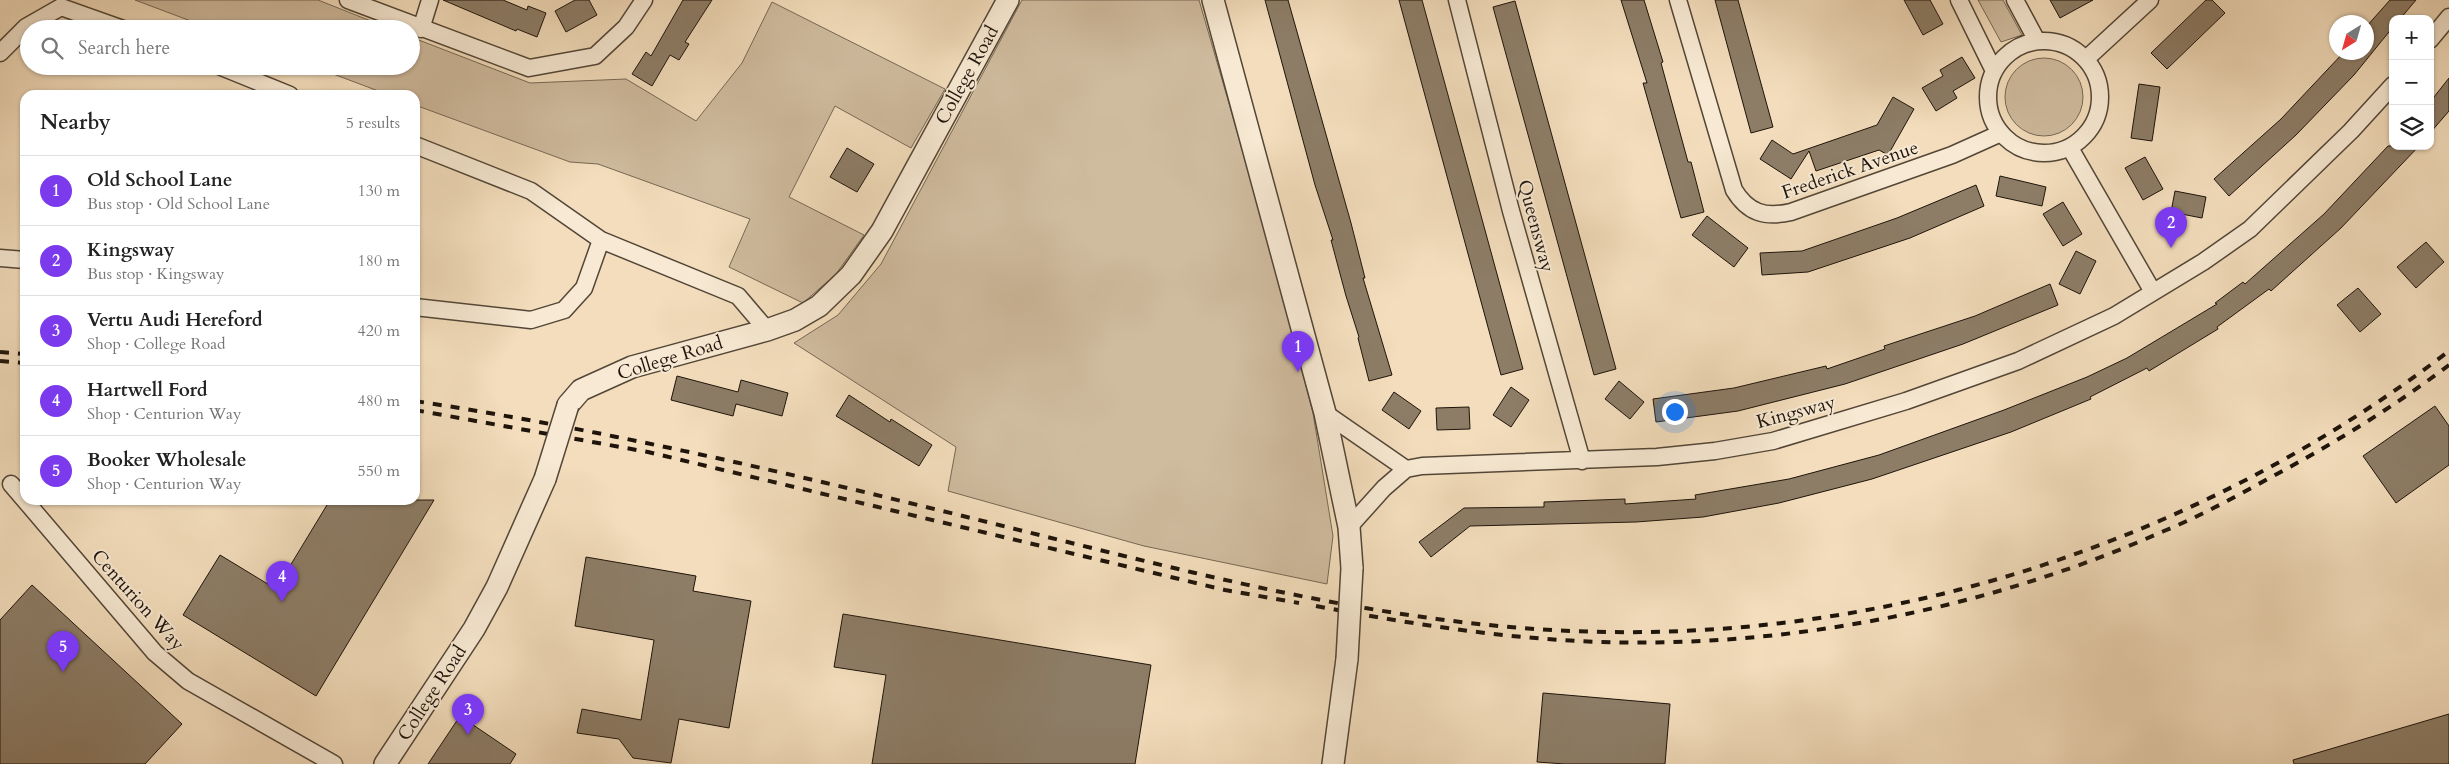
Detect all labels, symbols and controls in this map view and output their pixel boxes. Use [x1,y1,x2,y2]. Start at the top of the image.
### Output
north arrow [2329,15,2374,60]
map controls [2389,15,2434,150]
button: + [2389,15,2434,60]
search box [20,20,420,75]
street label: College Road [929,21,1005,129]
icon: search [38,34,66,62]
text: Search here [78,35,170,61]
button: − [2389,60,2434,105]
button: layers [2389,105,2434,150]
text: Nearby [40,108,111,137]
text: 5 results [346,112,400,134]
street label: Frederick Avenue [1778,134,1922,206]
text: Old School Lane [87,167,232,193]
street label: Queensway [1511,177,1561,275]
text: 1 [52,180,60,202]
text: 130 m [358,180,400,202]
text: Bus stop · Old School Lane [87,193,270,215]
pin: 2 [2155,207,2187,248]
text: Kingsway [87,237,175,263]
text: 2 [52,250,60,272]
text: 180 m [358,250,400,272]
text: Bus stop · Kingsway [87,263,225,285]
text: Vertu Audi Hereford [87,307,262,333]
text: 3 [52,320,60,342]
text: 420 m [358,320,400,342]
street label: College Road [614,330,726,386]
pin: 1 [1282,331,1314,372]
text: Shop · College Road [87,333,226,355]
text: Hartwell Ford [87,377,207,403]
street label: Kingsway [1754,389,1838,435]
text: 4 [52,390,60,412]
text: 480 m [358,390,400,412]
your location [1662,399,1688,425]
text: Shop · Centurion Way [87,403,241,425]
text: Booker Wholesale [87,447,246,473]
text: 5 [52,460,60,482]
text: 550 m [358,460,400,482]
text: Shop · Centurion Way [87,473,241,495]
street label: Centurion Way [85,544,191,656]
pin: 4 [266,561,298,602]
pin: 5 [47,631,79,672]
street label: College Road [391,640,473,746]
pin: 3 [452,694,484,735]

